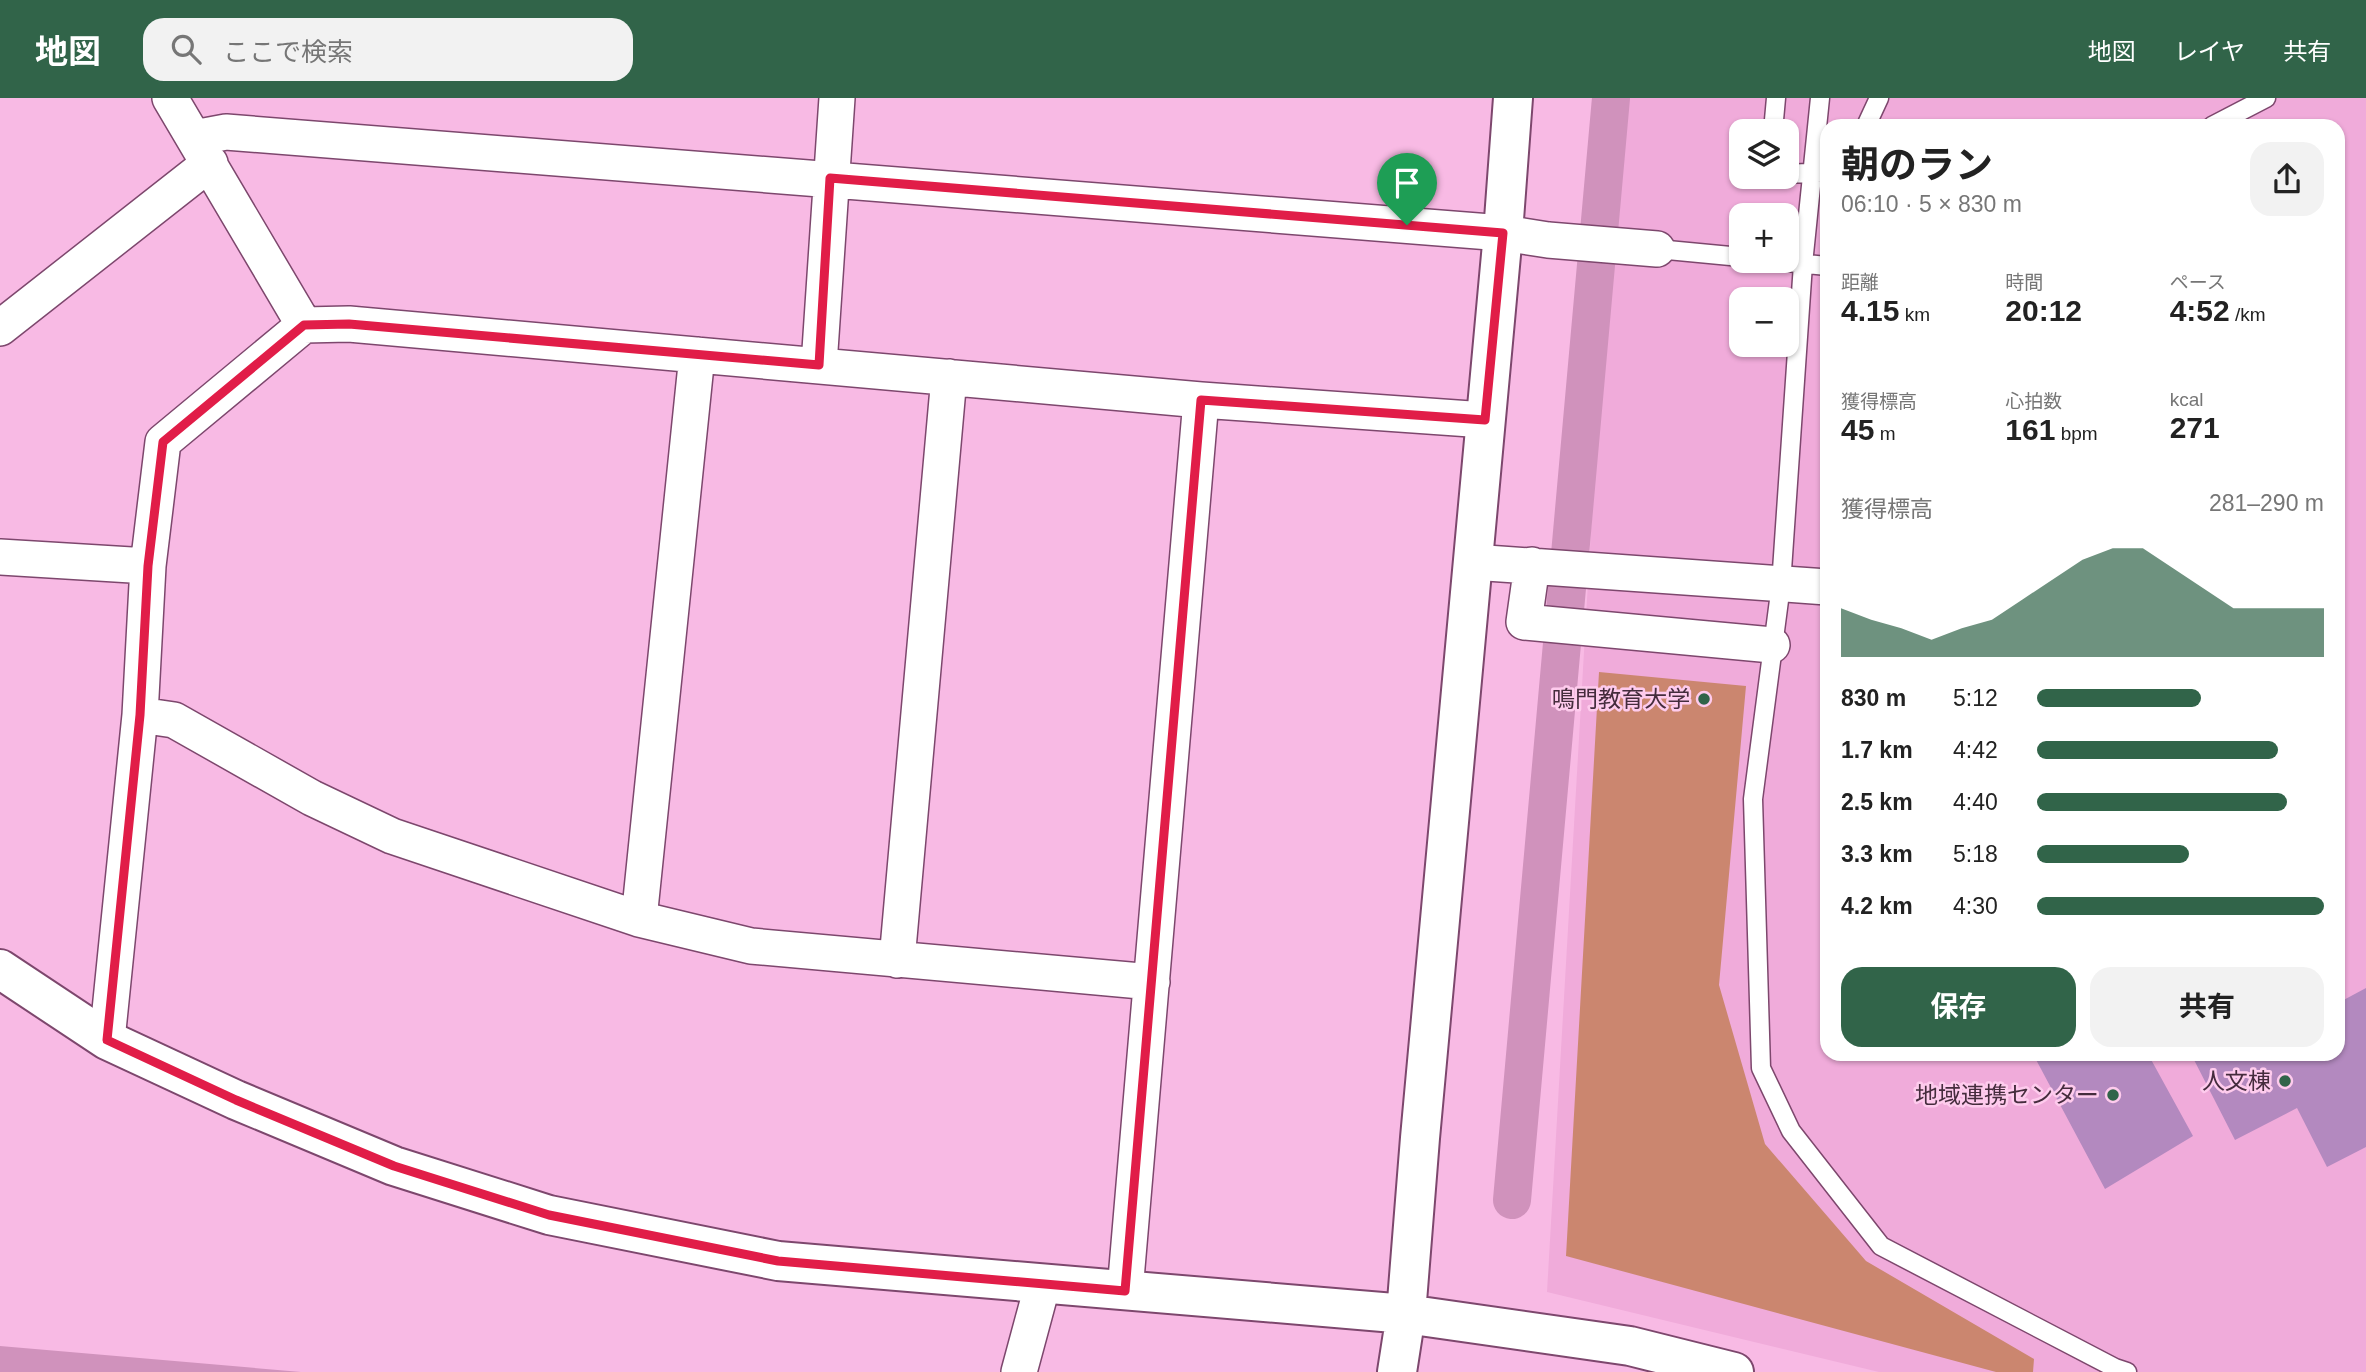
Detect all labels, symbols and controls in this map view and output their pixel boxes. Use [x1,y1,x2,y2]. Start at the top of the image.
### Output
search box [143,18,633,81]
icon: search [167,30,205,68]
text: 地図 [35,33,101,70]
text: ここで検索 [223,37,353,67]
text: 地図 [2088,38,2136,65]
text: レイヤ [2174,38,2245,65]
text: 共有 [2283,38,2331,65]
map controls [1729,119,1799,357]
button: layers [1729,119,1799,189]
button: share [2250,142,2324,216]
text: 朝のラン [1841,144,1993,186]
pin [1377,153,1437,225]
icon: arrive [1388,164,1426,202]
text: 06:10 · 5 × 830 m [1841,191,2022,217]
button: + [1729,203,1799,273]
text: 距離 [1841,272,1879,293]
text: 時間 [2005,272,2043,293]
text: ペース [2170,272,2226,293]
button: − [1729,287,1799,357]
text: 4.15 [1841,294,1899,327]
text: 20:12 [2005,294,2082,327]
text: 4:52 [2170,294,2230,327]
text: km [1899,304,1930,325]
text: /km [2230,304,2266,325]
text: kcal [2170,389,2203,410]
text: 獲得標高 [1841,391,1917,412]
text: 心拍数 [2005,391,2062,412]
text: 271 [2170,411,2220,444]
text: 45 [1841,413,1874,446]
text: 161 [2005,413,2055,446]
text: m [1874,423,1895,444]
text: bpm [2055,423,2098,444]
text: 281–290 m [2209,490,2324,516]
text: 獲得標高 [1841,496,1933,522]
text: 830 m [1841,685,1906,711]
text: 5:12 [1953,685,1998,711]
place label: 鳴門教育大学 [1552,686,1690,712]
marker: 鳴門教育大学 [1696,691,1712,707]
text: 1.7 km [1841,737,1913,763]
text: 4:42 [1953,737,1998,763]
text: 2.5 km [1841,789,1913,815]
text: 4:40 [1953,789,1998,815]
text: 3.3 km [1841,841,1913,867]
text: 5:18 [1953,841,1998,867]
text: 4.2 km [1841,893,1913,919]
text: 4:30 [1953,893,1998,919]
button: 保存 [1841,967,2076,1047]
button: 共有 [2090,967,2324,1047]
place label: 人文棟 [2202,1068,2271,1094]
marker: 人文棟 [2277,1073,2293,1089]
place label: 地域連携センター [1915,1082,2099,1108]
marker: 地域連携センター [2105,1087,2121,1103]

